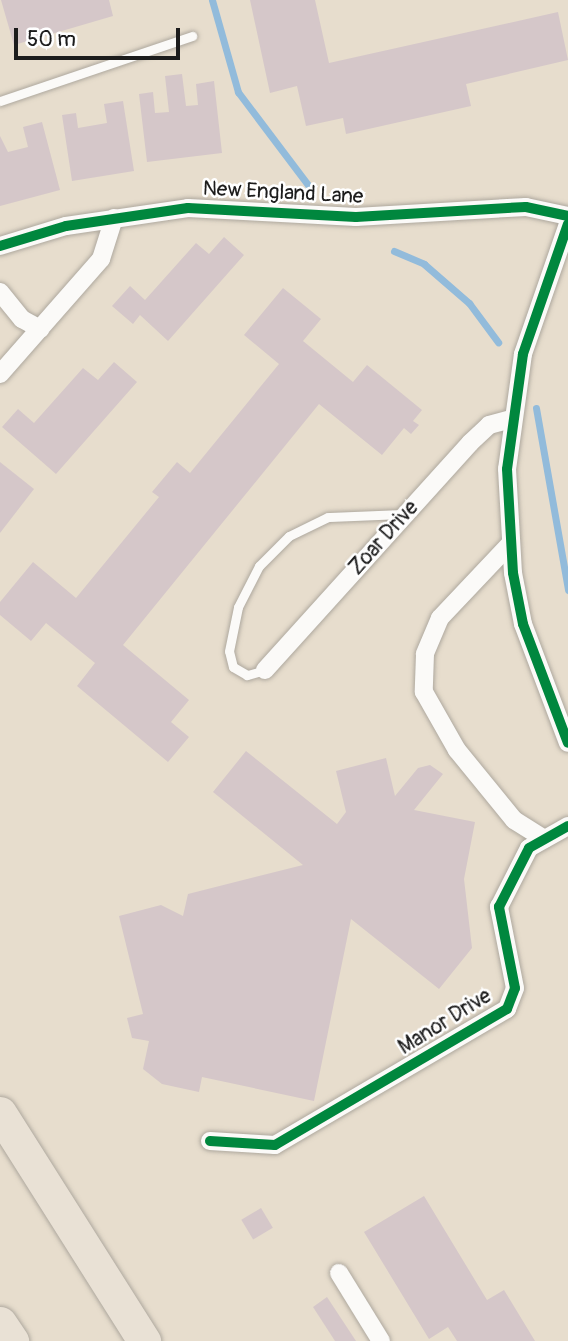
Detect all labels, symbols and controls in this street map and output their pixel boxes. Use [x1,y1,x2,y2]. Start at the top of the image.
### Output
scale bar [18,14,184,58]
text: 50 m [27,26,76,53]
street label: New England Lane [202,176,364,210]
street label: Zoar Drive [344,496,424,580]
street label: Manor Drive [394,984,496,1060]

